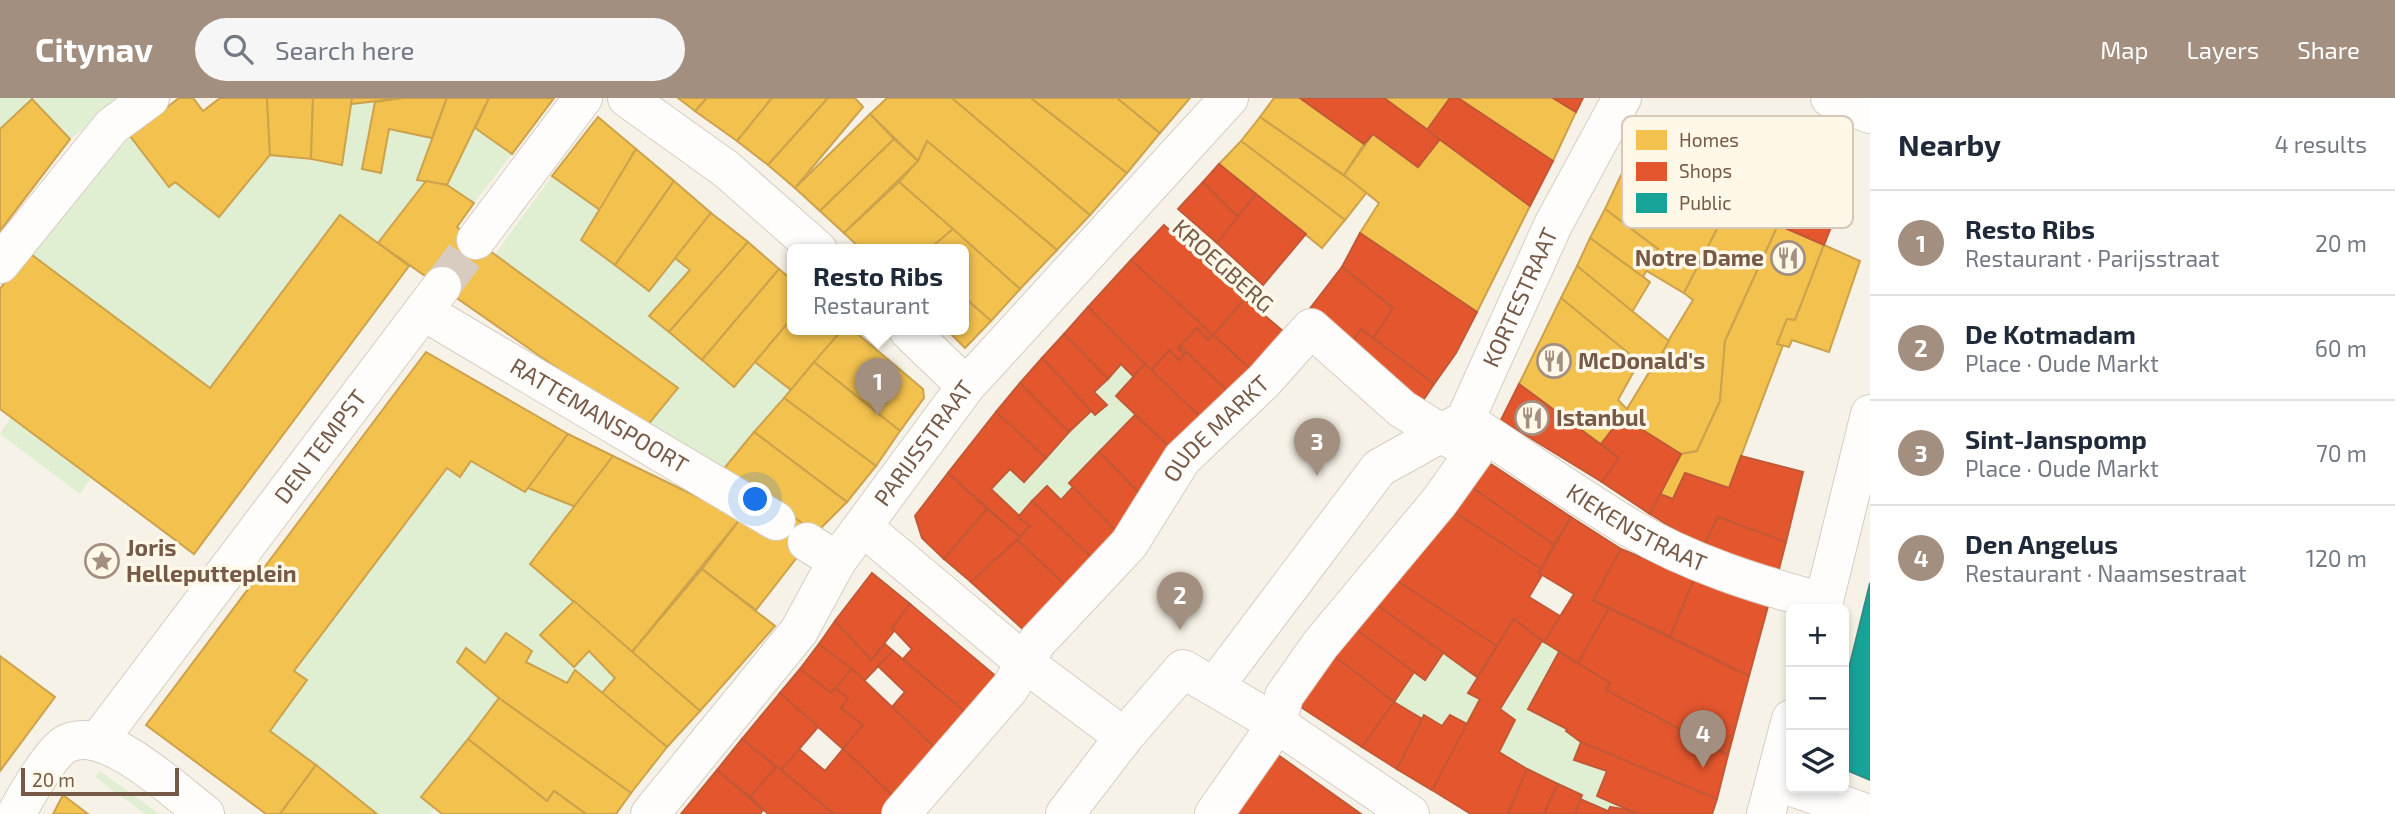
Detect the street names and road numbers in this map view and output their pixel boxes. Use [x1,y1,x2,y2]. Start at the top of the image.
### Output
street label: KROEGBERG [1167,213,1280,318]
street label: KORTESTRAAT [1476,223,1563,371]
street label: RATTEMANSPOORT [506,351,694,479]
street label: OUDE MARKT [1156,369,1275,487]
street label: PARIJSSTRAAT [868,374,979,511]
street label: DEN TEMPST [268,384,372,508]
street label: KIEKENSTRAAT [1562,477,1711,577]

